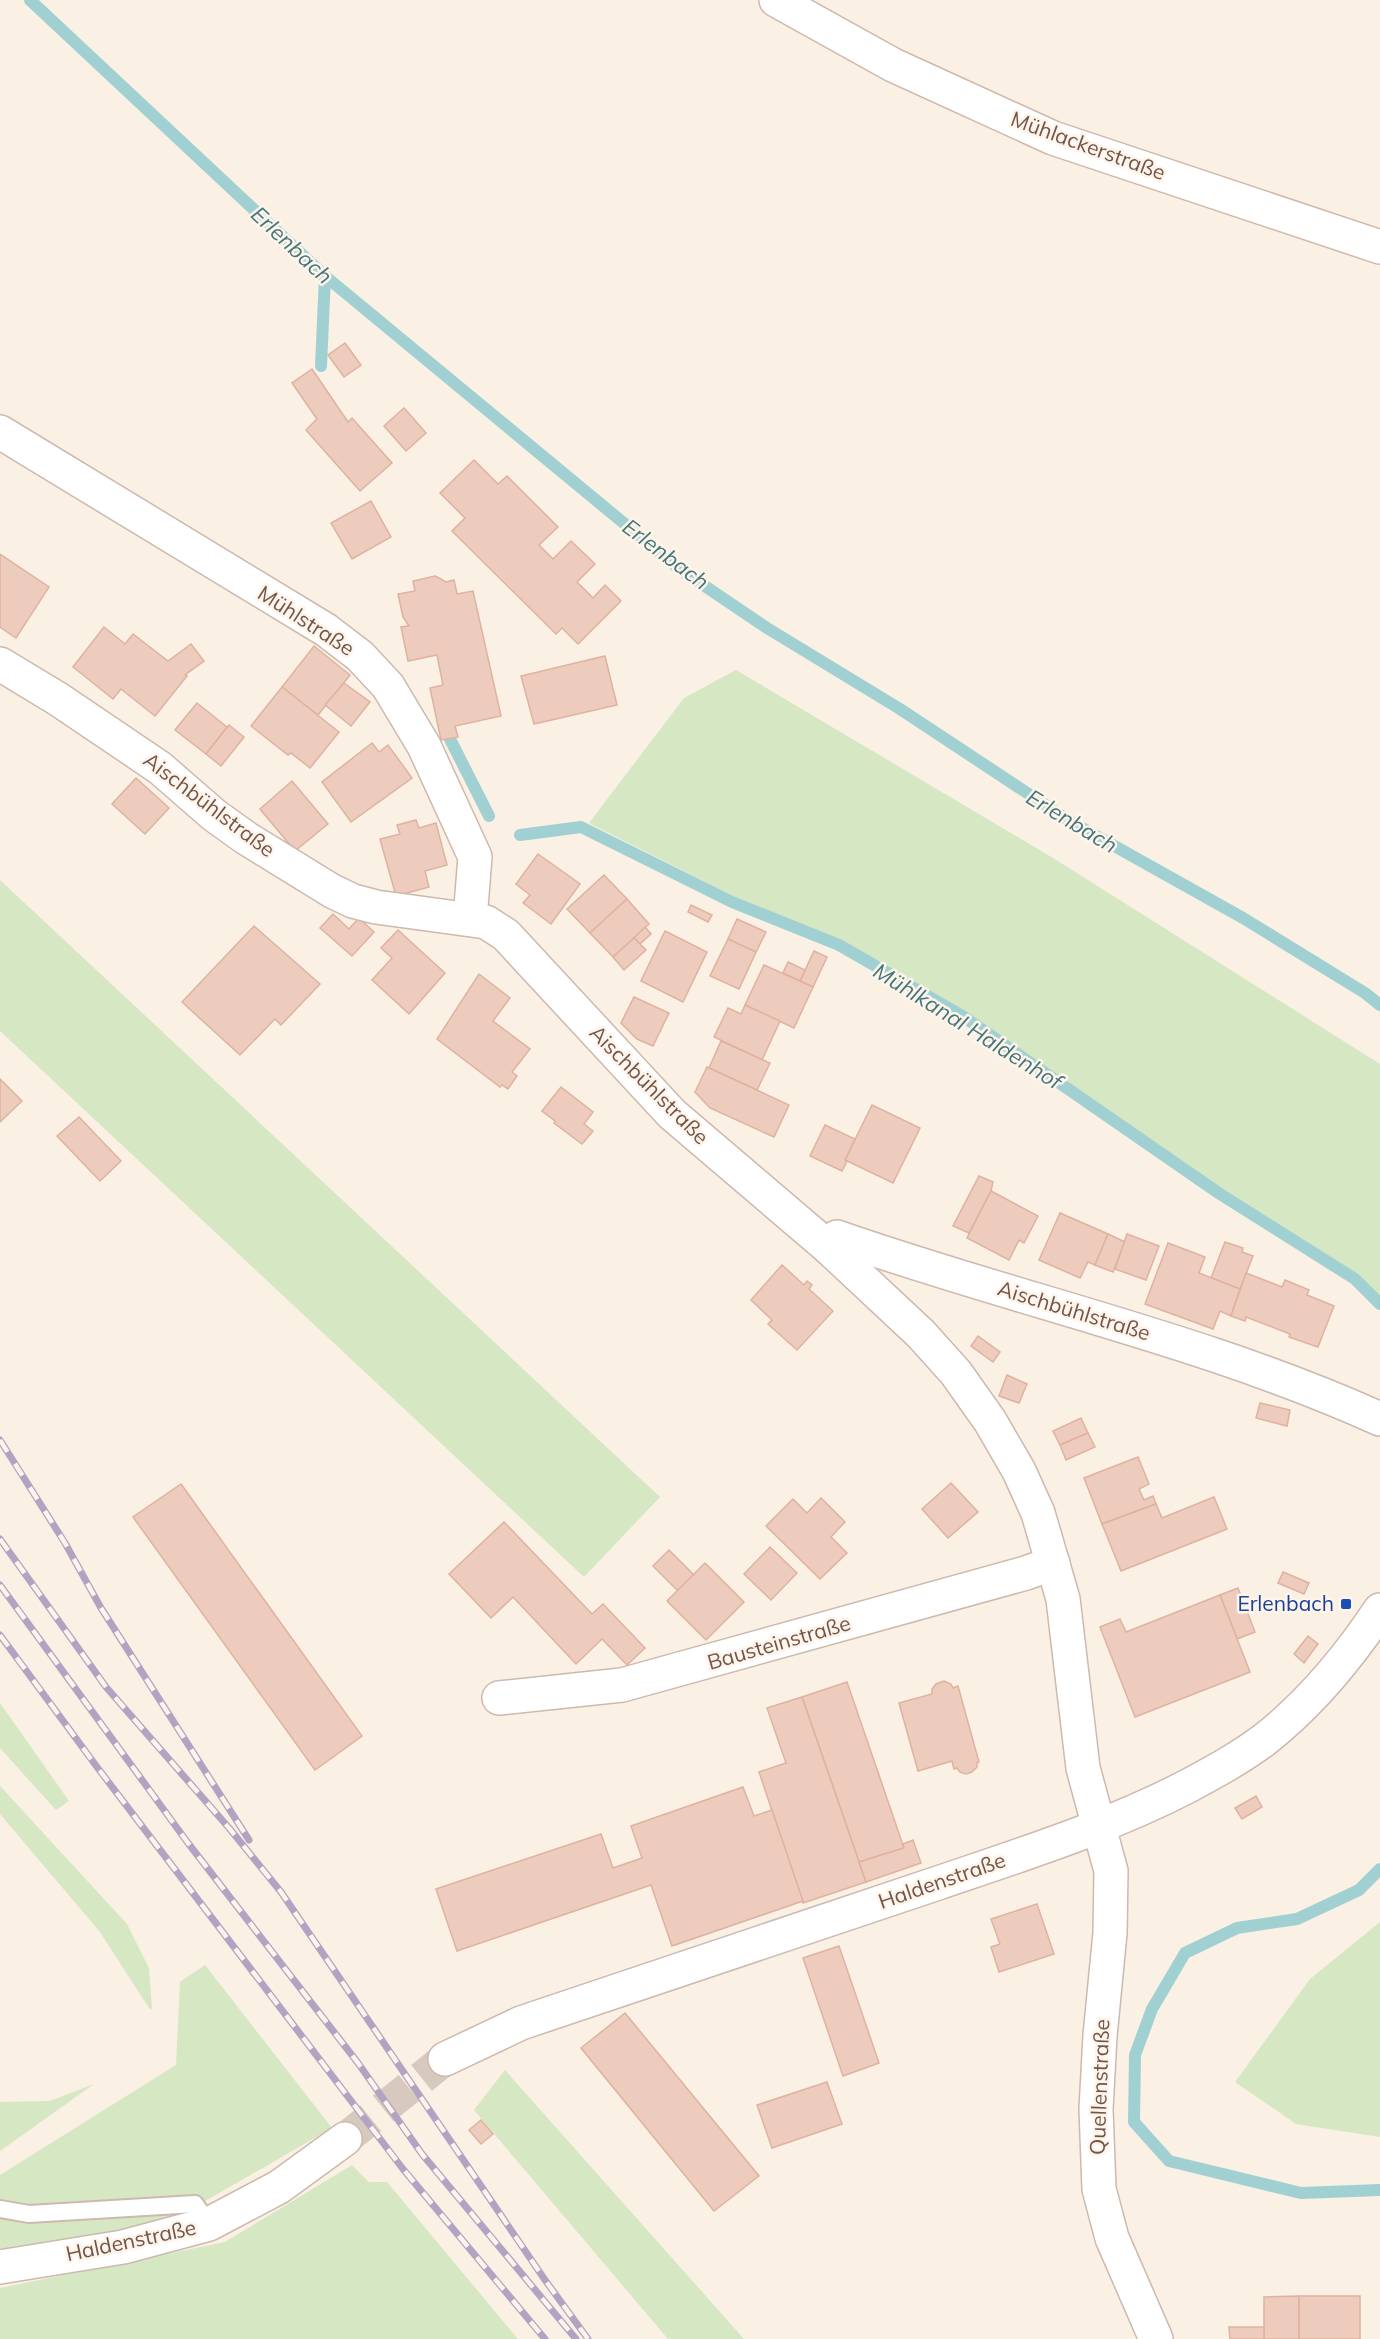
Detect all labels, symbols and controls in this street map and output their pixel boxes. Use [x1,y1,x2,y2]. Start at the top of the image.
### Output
street label: Mühlackerstraße [1008,105,1169,185]
water label: Erlenbach [245,200,339,290]
water label: Erlenbach [617,512,715,596]
street label: Mühlstraße [253,579,360,661]
street label: Aischbühlstraße [139,746,281,862]
water label: Erlenbach [1021,783,1123,859]
water label: Mühlkanal Haldenhof [868,957,1070,1097]
street label: Aischbühlstraße [585,1019,715,1149]
street label: Aischbühlstraße [995,1275,1154,1346]
place label: Erlenbach [1237,1590,1334,1616]
marker: Erlenbach [1339,1597,1353,1611]
street label: Bausteinstraße [704,1609,853,1675]
street label: Haldenstraße [875,1846,1009,1914]
street label: Quellenstraße [1084,2019,1114,2155]
street label: Haldenstraße [63,2214,198,2267]

